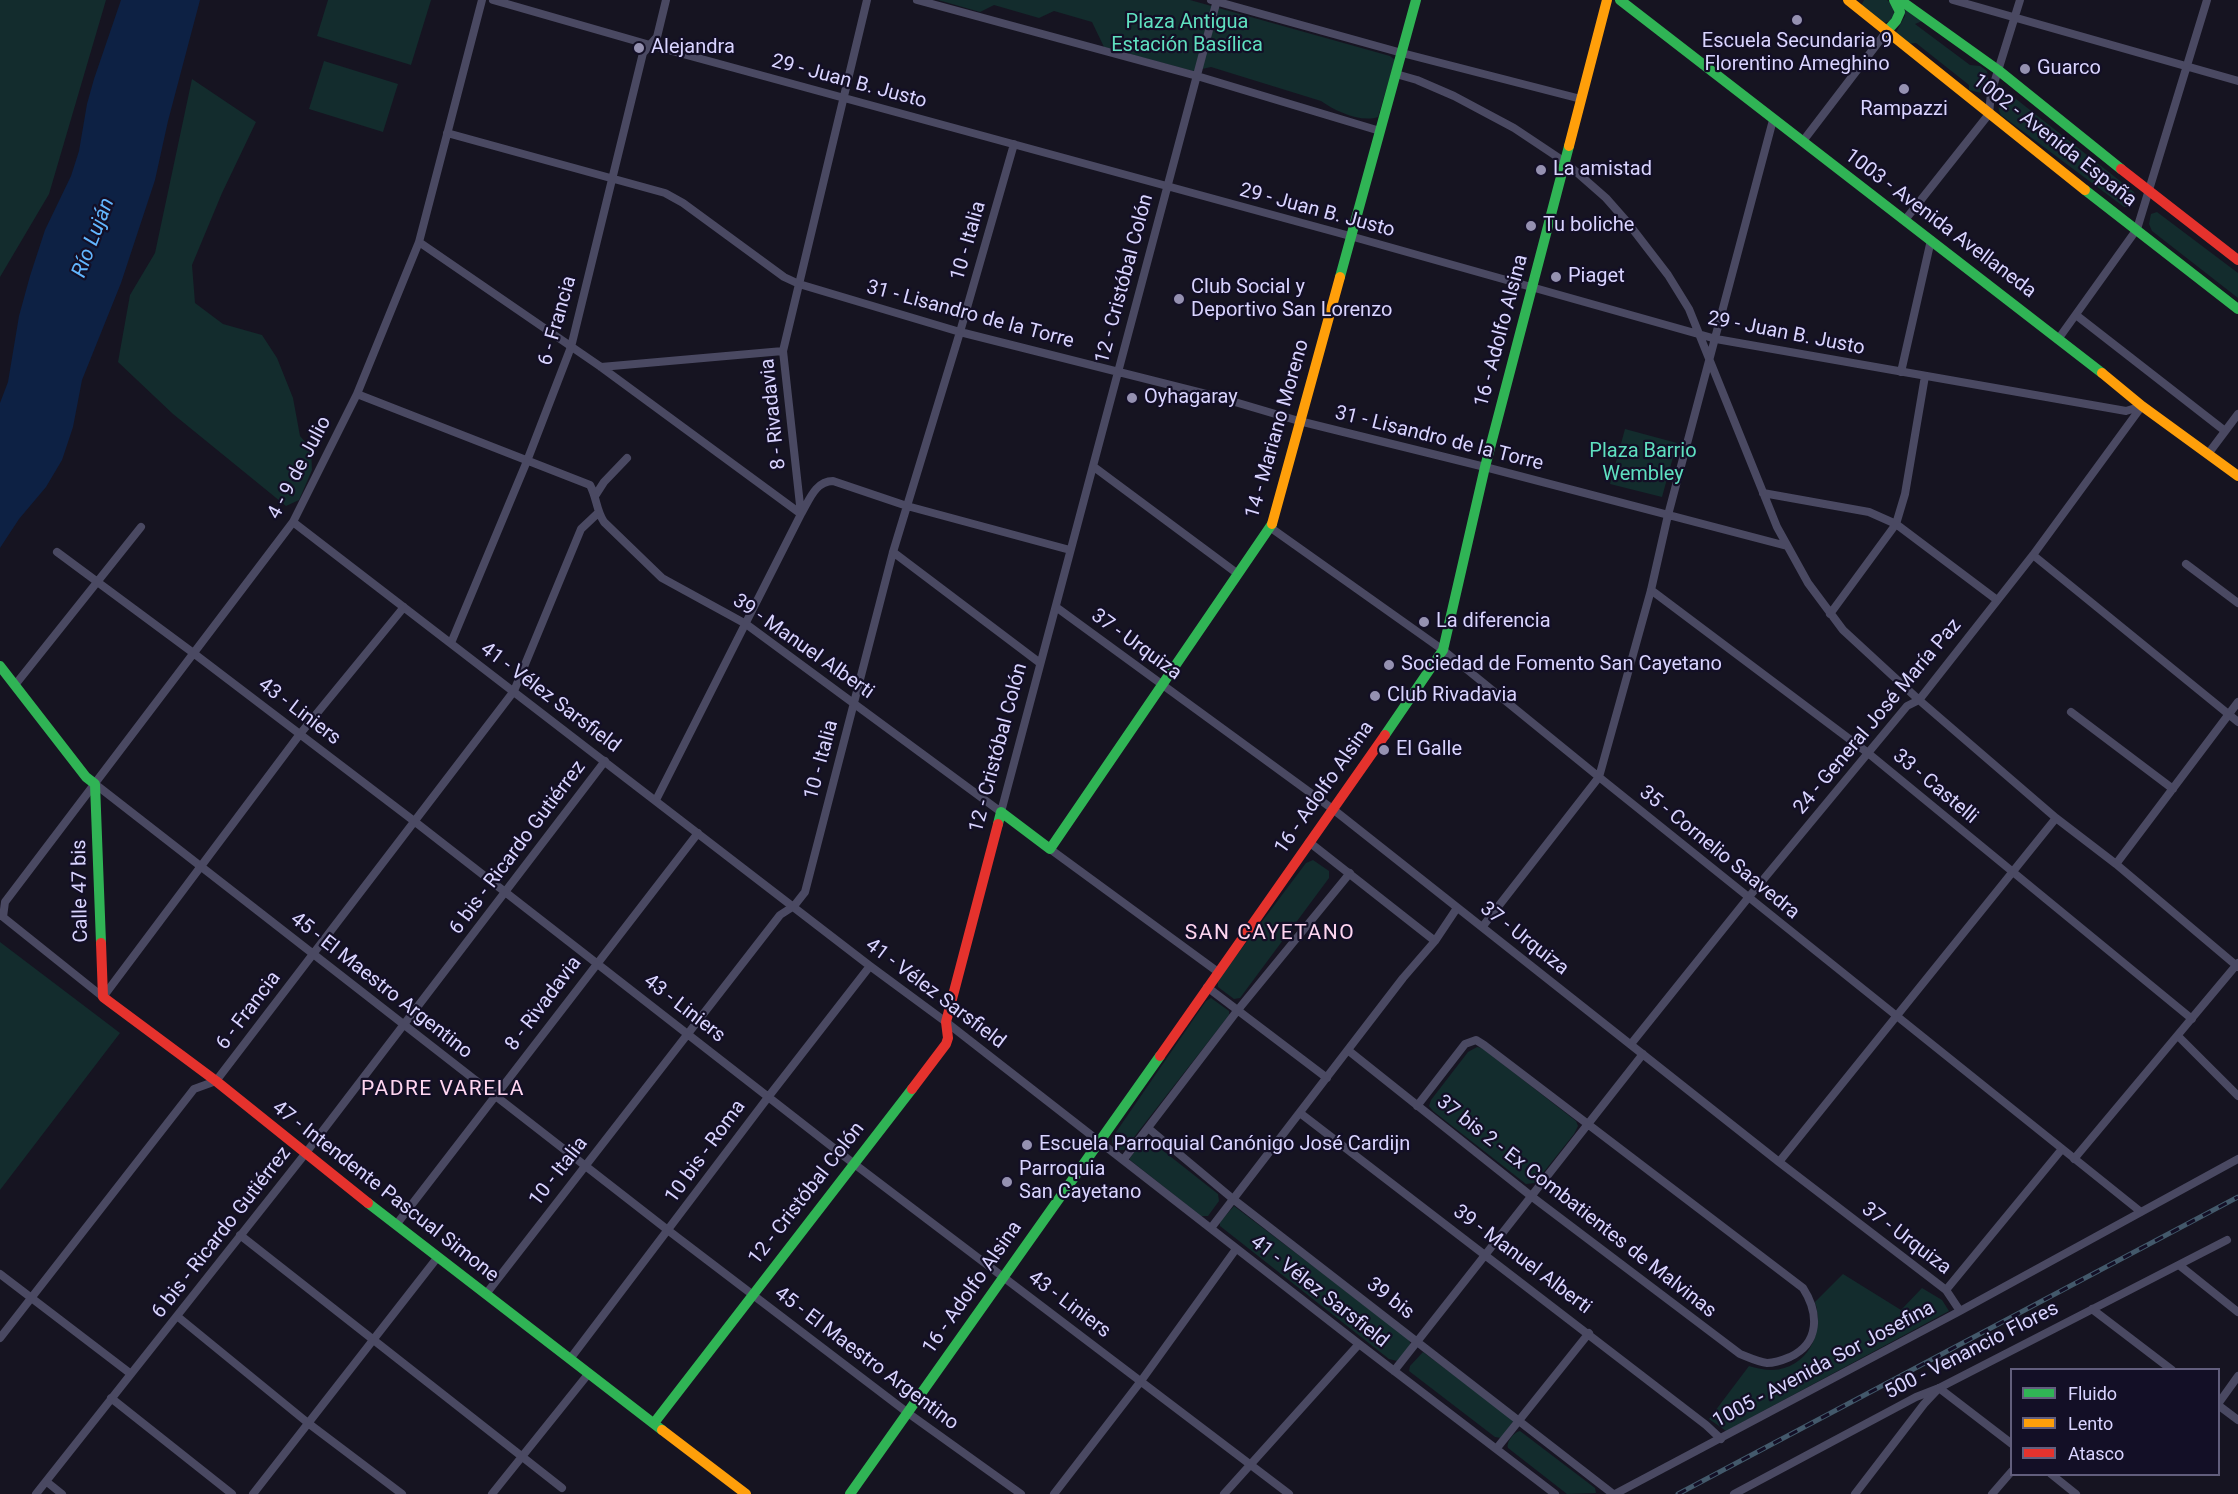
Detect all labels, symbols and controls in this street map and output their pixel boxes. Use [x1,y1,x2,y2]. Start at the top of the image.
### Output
park label: Plaza Antigua Estación Basílica [1111,11,1263,58]
marker: Escuela Secundaria 9 Florentino Ameghino [1790,13,1804,27]
place label: Escuela Secundaria 9 Florentino Ameghino [1702,30,1892,77]
place label: Alejandra [651,36,735,60]
marker: Alejandra [632,41,646,55]
street label: 29 - Juan B. Justo [769,50,929,114]
place label: Guarco [2037,57,2101,81]
marker: Guarco [2018,62,2032,76]
street label: 1002 - Avenida España [1967,69,2141,213]
marker: Rampazzi [1897,82,1911,96]
place label: Rampazzi [1860,98,1948,122]
street label: 1003 - Avenida Avellaneda [1840,144,2040,304]
place label: La amistad [1553,158,1652,182]
marker: La amistad [1534,163,1548,177]
street label: 29 - Juan B. Justo [1237,179,1397,243]
street label: 12 - Cristóbal Colón [1091,192,1159,366]
water label: Río Luján [67,195,121,281]
street label: 10 - Italia [946,199,992,283]
place label: Tu boliche [1543,214,1634,238]
marker: Tu boliche [1524,219,1538,233]
street label: 16 - Adolfo Alsina [1470,252,1534,410]
place label: Piaget [1568,265,1625,289]
marker: Piaget [1549,270,1563,284]
street label: 6 - Francia [534,273,582,369]
street label: 31 - Lisandro de la Torre [864,276,1076,354]
place label: Club Social y Deportivo San Lorenzo [1191,276,1392,323]
marker: Club Social y Deportivo San Lorenzo [1172,292,1186,306]
street label: 29 - Juan B. Justo [1705,307,1867,361]
street label: 14 - Mariano Moreno [1241,337,1315,521]
street label: 8 - Rivadavia [756,357,792,471]
place label: Oyhagaray [1144,386,1238,410]
marker: Oyhagaray [1125,391,1139,405]
street label: 31 - Lisandro de la Torre [1332,401,1546,477]
street label: 4 - 9 de Julio [263,413,337,523]
park label: Plaza Barrio Wembley [1589,440,1697,487]
street label: 39 - Manuel Alberti [728,589,878,705]
street label: 37 - Urquiza [1086,604,1186,686]
place label: La diferencia [1436,610,1551,634]
street label: 24 - General José María Paz [1789,614,1967,820]
marker: La diferencia [1417,615,1431,629]
street label: 41 - Vélez Sarsfield [475,638,625,758]
place label: Sociedad de Fomento San Cayetano [1401,653,1722,677]
marker: Sociedad de Fomento San Cayetano [1382,658,1396,672]
street label: 12 - Cristóbal Colón [965,661,1033,835]
street label: 43 - Liniers [253,673,345,751]
place label: Club Rivadavia [1387,684,1517,708]
marker: Club Rivadavia [1368,689,1382,703]
street label: 16 - Adolfo Alsina [1270,717,1380,859]
street label: 10 - Italia [800,718,844,802]
place label: El Galle [1396,738,1462,762]
marker: El Galle [1377,743,1391,757]
street label: 33 - Castelli [1887,744,1983,830]
street label: 6 bis - Ricardo Gutiérrez [445,756,591,940]
street label: 35 - Cornelio Saavedra [1634,781,1804,925]
street label: Calle 47 bis [68,839,94,943]
street label: 37 - Urquiza [1475,897,1573,981]
street label: 45 - El Maestro Argentino [285,908,477,1064]
district label: SAN CAYETANO [1185,921,1355,947]
street label: 41 - Vélez Sarsfield [860,934,1010,1054]
street label: 8 - Rivadavia [501,952,587,1056]
street label: 6 - Francia [212,967,286,1055]
street label: 43 - Liniers [638,970,730,1048]
district label: PADRE VARELA [361,1077,525,1103]
street label: 37 bis 2 - Ex Combatientes de Malvinas [1431,1090,1721,1324]
street label: 47 - Intendente Pascual Simone [267,1096,503,1288]
street label: 10 bis - Roma [661,1096,751,1208]
street label: 12 - Cristóbal Colón [744,1118,870,1270]
street label: 10 - Italia [524,1133,594,1211]
place label: Escuela Parroquial Canónigo José Cardijn [1039,1133,1410,1157]
marker: Escuela Parroquial Canónigo José Cardijn [1020,1138,1034,1152]
street label: 6 bis - Ricardo Gutiérrez [147,1142,297,1324]
place label: Parroquia San Cayetano [1019,1158,1141,1205]
marker: Parroquia San Cayetano [1000,1175,1014,1189]
street label: 37 - Urquiza [1857,1198,1955,1280]
street label: 39 - Manuel Alberti [1448,1200,1596,1320]
street label: 16 - Adolfo Alsina [918,1217,1028,1359]
street label: 41 - Vélez Sarsfield [1245,1231,1393,1353]
street label: 43 - Liniers [1023,1266,1115,1344]
street label: 39 bis [1361,1273,1419,1325]
street label: 45 - El Maestro Argentino [769,1282,963,1436]
street label: 1005 - Avenida Sor Josefina [1709,1296,1939,1434]
street label: 500 - Venancio Flores [1881,1297,2063,1405]
legend [2010,1368,2220,1476]
text: Fluido [2068,1383,2117,1404]
text: Lento [2068,1413,2113,1434]
text: Atasco [2068,1443,2124,1464]

